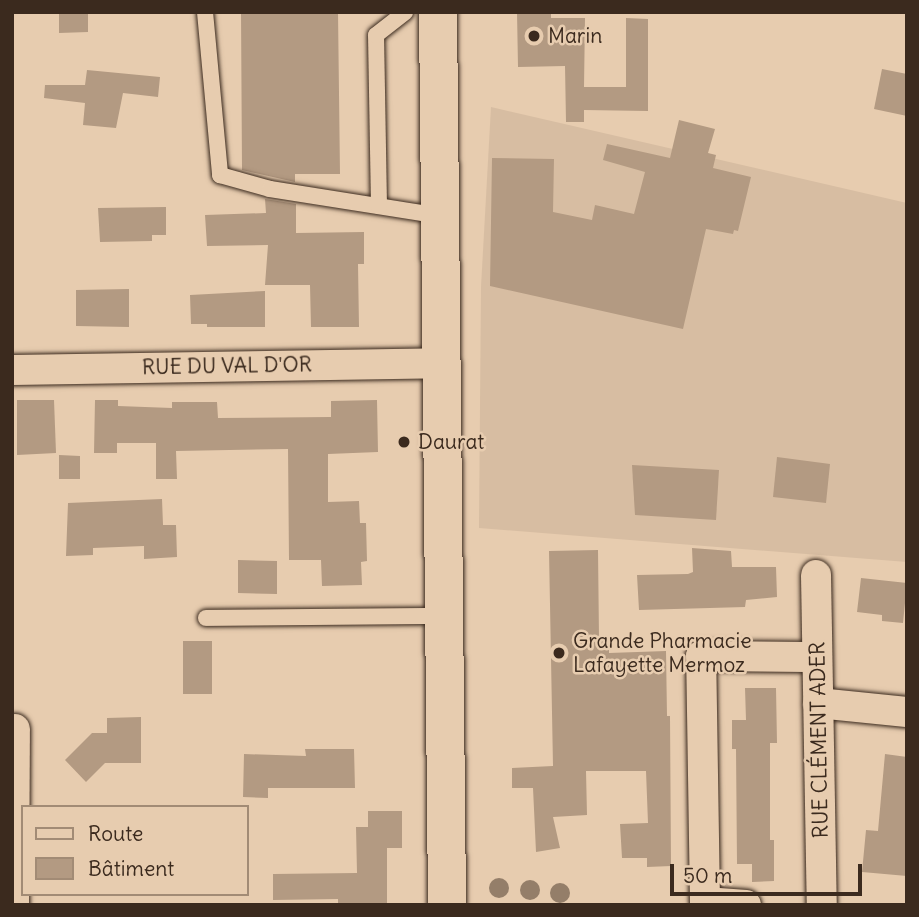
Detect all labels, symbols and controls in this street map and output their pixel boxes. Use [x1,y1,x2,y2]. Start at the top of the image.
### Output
place label: Marin [548,23,602,49]
marker: Marin [526,28,542,44]
street label: RUE DU VAL D'OR [142,352,312,380]
place label: Daurat [418,429,484,455]
marker: Daurat [396,434,412,450]
place label: Grande Pharmacie Lafayette Mermoz [573,628,752,678]
street label: RUE CLÉMENT ADER [805,641,833,839]
marker: Grande Pharmacie Lafayette Mermoz [551,645,567,661]
legend [21,805,248,896]
text: Route [88,820,143,847]
scale bar [674,850,866,894]
text: Bâtiment [88,855,174,882]
text: 50 m [683,862,732,889]

